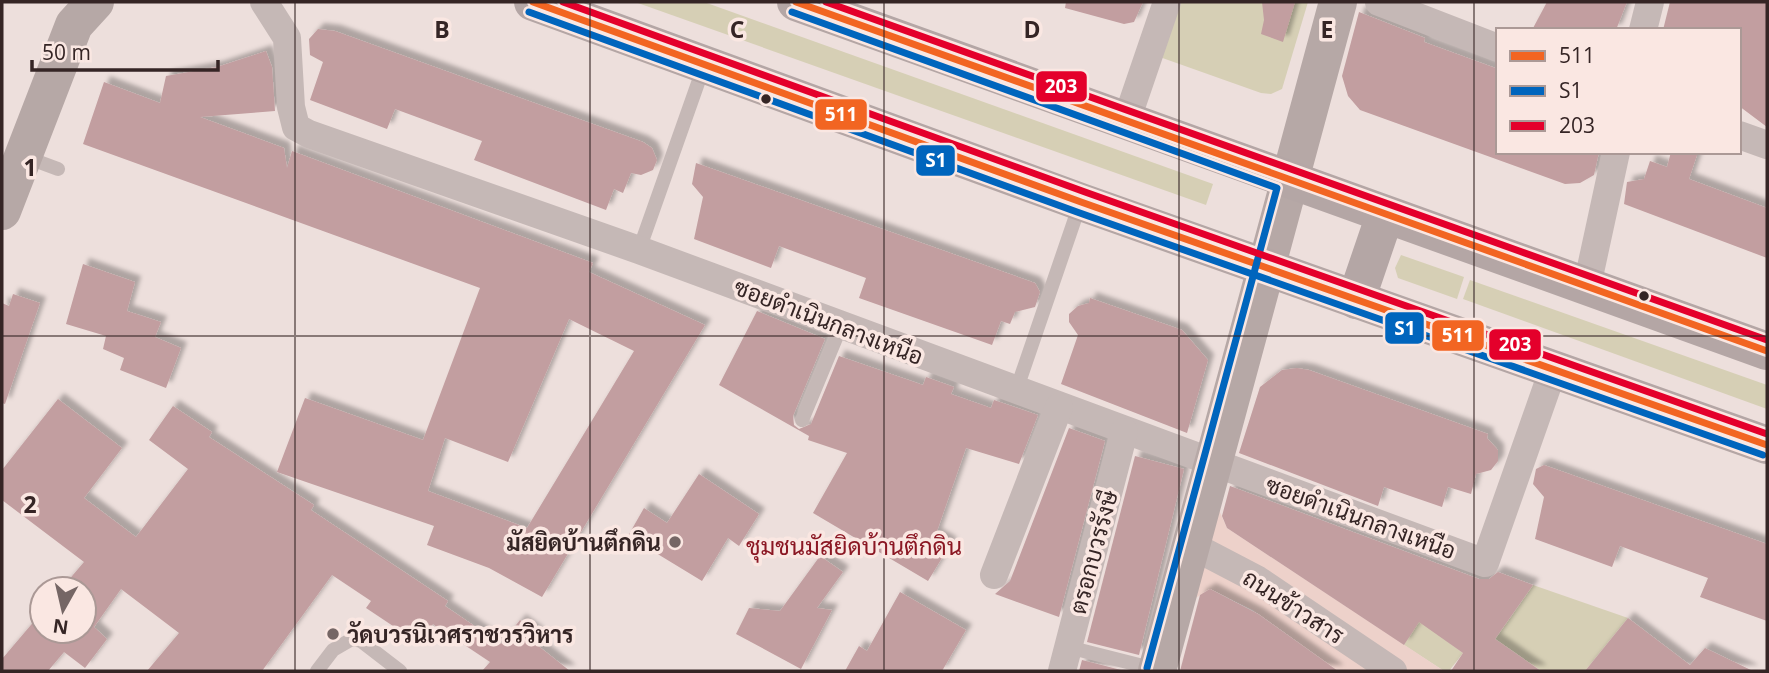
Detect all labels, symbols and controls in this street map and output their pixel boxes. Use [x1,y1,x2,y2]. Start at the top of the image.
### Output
text: B [434,13,450,45]
text: C [730,13,744,45]
text: D [1023,13,1041,45]
text: E [1321,13,1333,45]
scale bar [32,28,217,72]
legend [1496,28,1741,154]
text: 50 m [42,38,91,66]
text: 511 [1559,41,1595,69]
line badge: 203 [1035,70,1088,103]
text: 203 [1045,73,1077,99]
text: S1 [1559,76,1583,104]
unlabelled marker [759,92,773,106]
line badge: 511 [814,98,868,131]
text: 511 [825,101,857,127]
text: 203 [1559,111,1595,139]
line badge: S1 [915,144,956,177]
text: S1 [925,147,947,173]
text: 1 [23,151,37,183]
street label: ซอยดำเนินกลางเหนือ [730,270,928,372]
unlabelled marker [1637,289,1651,303]
line badge: S1 [1384,311,1425,345]
text: S1 [1394,315,1416,341]
line badge: 511 [1431,319,1485,352]
text: 511 [1442,322,1474,348]
line badge: 203 [1488,328,1542,361]
text: 203 [1499,331,1531,357]
street label: ซอยดำเนินกลางเหนือ [1261,468,1461,566]
street label: ตรอกบวรรังษี [1061,486,1125,617]
text: 2 [23,488,37,520]
place label: มัสยิดบ้านตึกดิน [506,526,661,558]
district label: ชุมชนมัสยิดบ้านตึกดิน [746,529,962,563]
marker: มัสยิดบ้านตึกดิน [667,534,683,550]
street label: ถนนข้าวสาร [1237,561,1351,651]
north arrow [28,575,98,645]
text: N [51,613,70,641]
place label: วัดบวรนิเวศราชวรวิหาร [347,618,573,650]
marker: วัดบวรนิเวศราชวรวิหาร [325,626,341,642]

